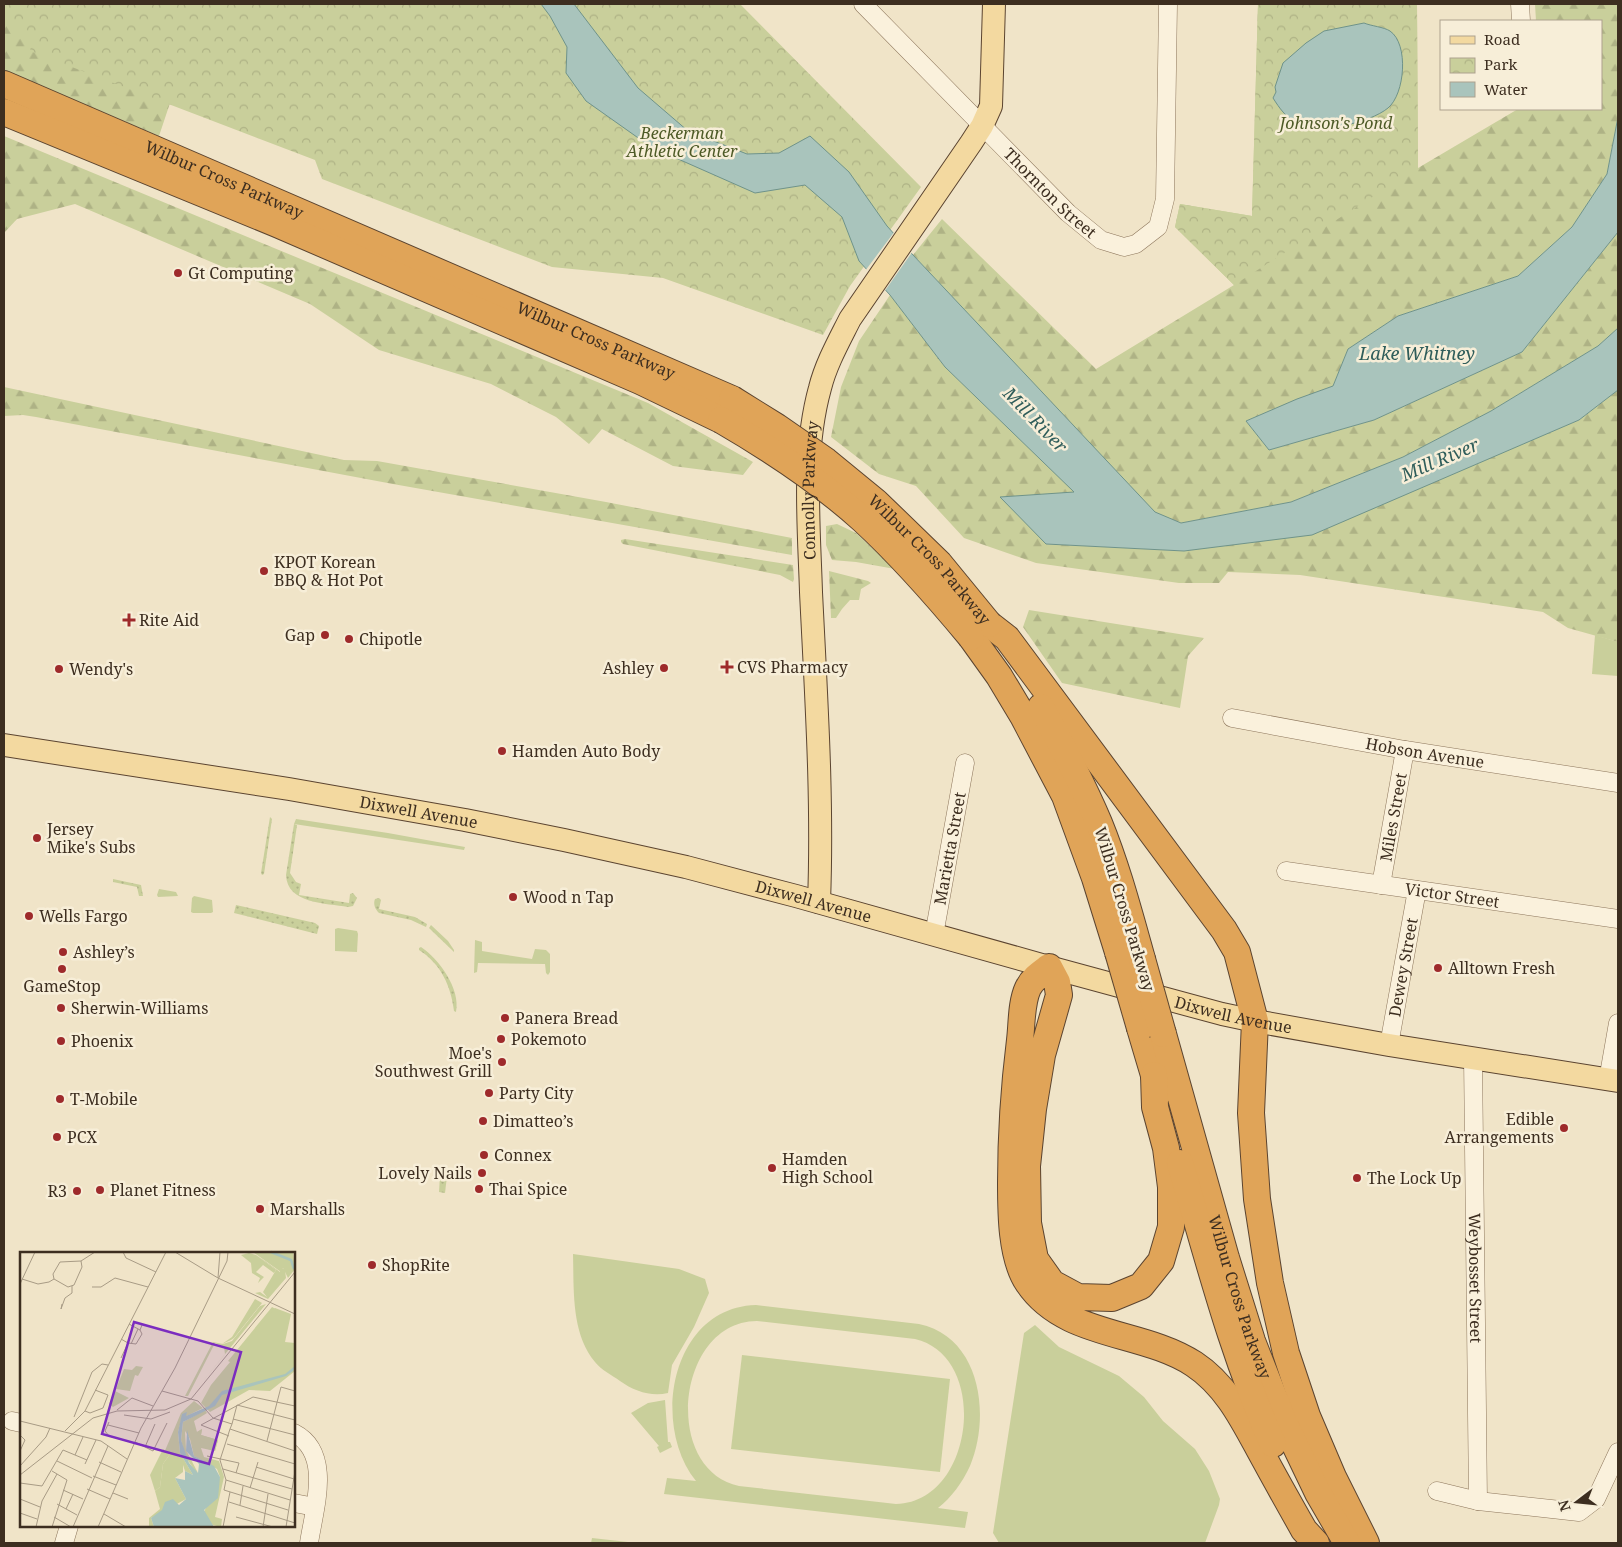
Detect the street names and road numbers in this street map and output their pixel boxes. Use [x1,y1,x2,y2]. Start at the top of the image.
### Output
street label: Wilbur Cross Parkway [141,135,308,224]
street label: Thornton Street [999,143,1101,243]
street label: Wilbur Cross Parkway [513,296,680,385]
street label: Connolly Parkway [797,418,824,561]
street label: Wilbur Cross Parkway [863,489,997,630]
street label: Hobson Avenue [1364,732,1486,773]
street label: Miles Street [1374,771,1412,863]
street label: Marietta Street [929,790,971,907]
street label: Dixwell Avenue [358,791,480,833]
street label: Wilbur Cross Parkway [1090,824,1161,995]
street label: Dixwell Avenue [753,875,874,928]
street label: Victor Street [1404,877,1501,913]
street label: Dewey Street [1383,916,1423,1019]
street label: Dixwell Avenue [1172,991,1294,1038]
street label: Wilbur Cross Parkway [1203,1213,1277,1383]
street label: Weybosset Street [1464,1213,1487,1343]

